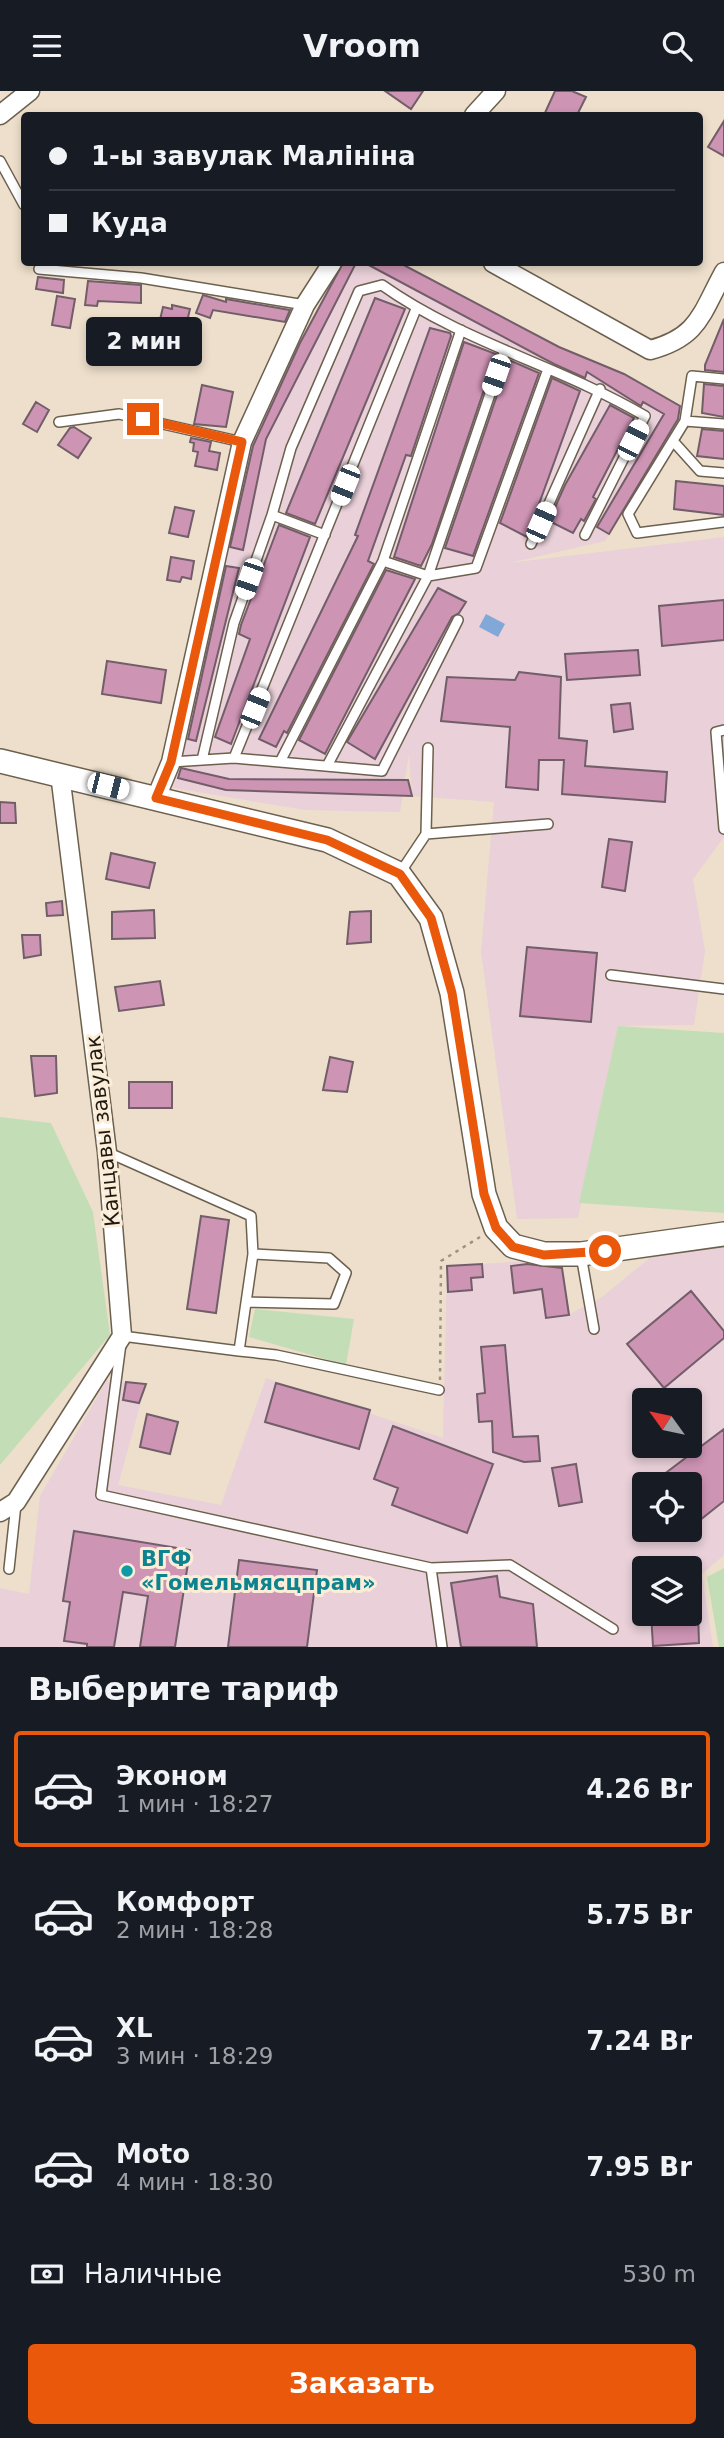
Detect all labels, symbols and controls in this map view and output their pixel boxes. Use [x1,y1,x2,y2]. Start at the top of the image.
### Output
icon: menu [28,27,66,65]
text: Vroom [303,27,421,65]
icon: search [658,27,696,65]
text: 1-ы завулак Малініна [91,141,416,171]
text: Куда [91,208,168,238]
callout: 2 мин [85,317,201,367]
text: 2 мин [107,328,181,354]
car [480,352,513,398]
route end [127,403,159,435]
car [615,417,652,463]
car [328,462,363,508]
car [523,499,560,545]
car [233,556,266,602]
car [238,685,273,731]
car [86,771,131,801]
street label: Канцавы завулак [81,1034,125,1228]
route start [589,1235,621,1267]
north arrow [632,1388,702,1458]
map controls [632,1388,702,1626]
button: locate [632,1472,702,1542]
place label: ВГФ «Гомельмясцпрам» [141,1547,376,1595]
button: layers [632,1556,702,1626]
marker: ВГФ «Гомельмясцпрам» [119,1563,135,1579]
text: Выберите тариф [28,1670,339,1708]
icon: car [32,1758,95,1821]
text: Эконом [116,1761,228,1791]
text: 4.26 Br [586,1774,692,1804]
text: 1 мин · 18:27 [116,1791,274,1817]
icon: car [32,1884,95,1947]
text: Комфорт [116,1887,254,1917]
text: 5.75 Br [586,1900,692,1930]
text: 2 мин · 18:28 [116,1917,274,1943]
icon: car [32,2010,95,2073]
text: XL [116,2013,153,2043]
text: 7.24 Br [586,2026,692,2056]
text: 3 мин · 18:29 [116,2043,274,2069]
icon: car [32,2136,95,2199]
text: Moto [116,2139,190,2169]
text: 7.95 Br [586,2152,692,2182]
text: 4 мин · 18:30 [116,2169,274,2195]
icon: cash [28,2255,66,2293]
text: Наличные [84,2259,222,2289]
text: 530 m [622,2261,696,2287]
button: Заказать [28,2344,696,2424]

